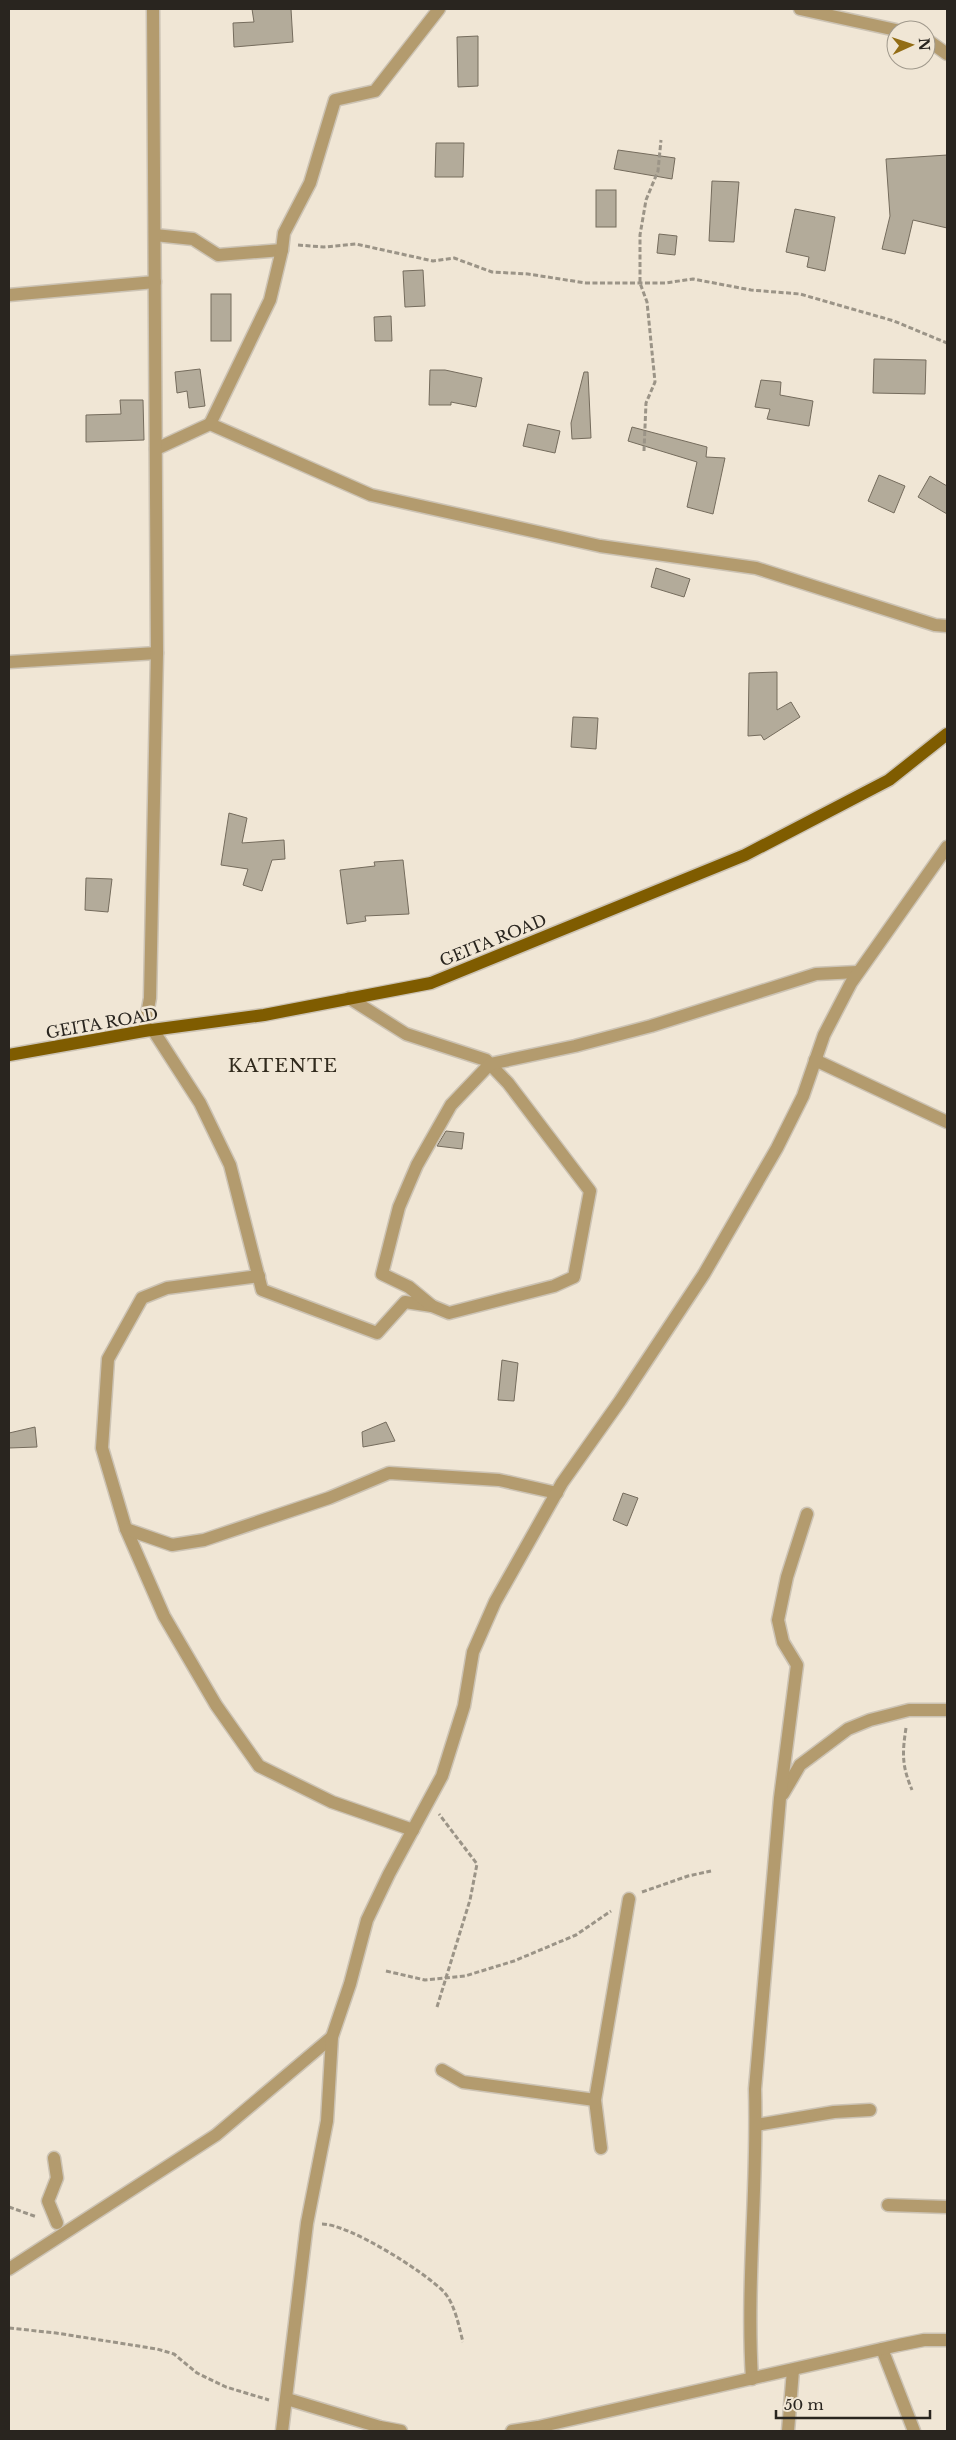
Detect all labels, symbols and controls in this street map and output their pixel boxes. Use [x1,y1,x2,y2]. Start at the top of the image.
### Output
north arrow [886,20,936,70]
text: N [915,37,933,51]
street label: GEITA ROAD [437,909,549,971]
street label: GEITA ROAD [44,1003,160,1043]
district label: KATENTE [228,1054,338,1077]
scale bar [776,2388,930,2420]
text: 50 m [784,2395,824,2414]

